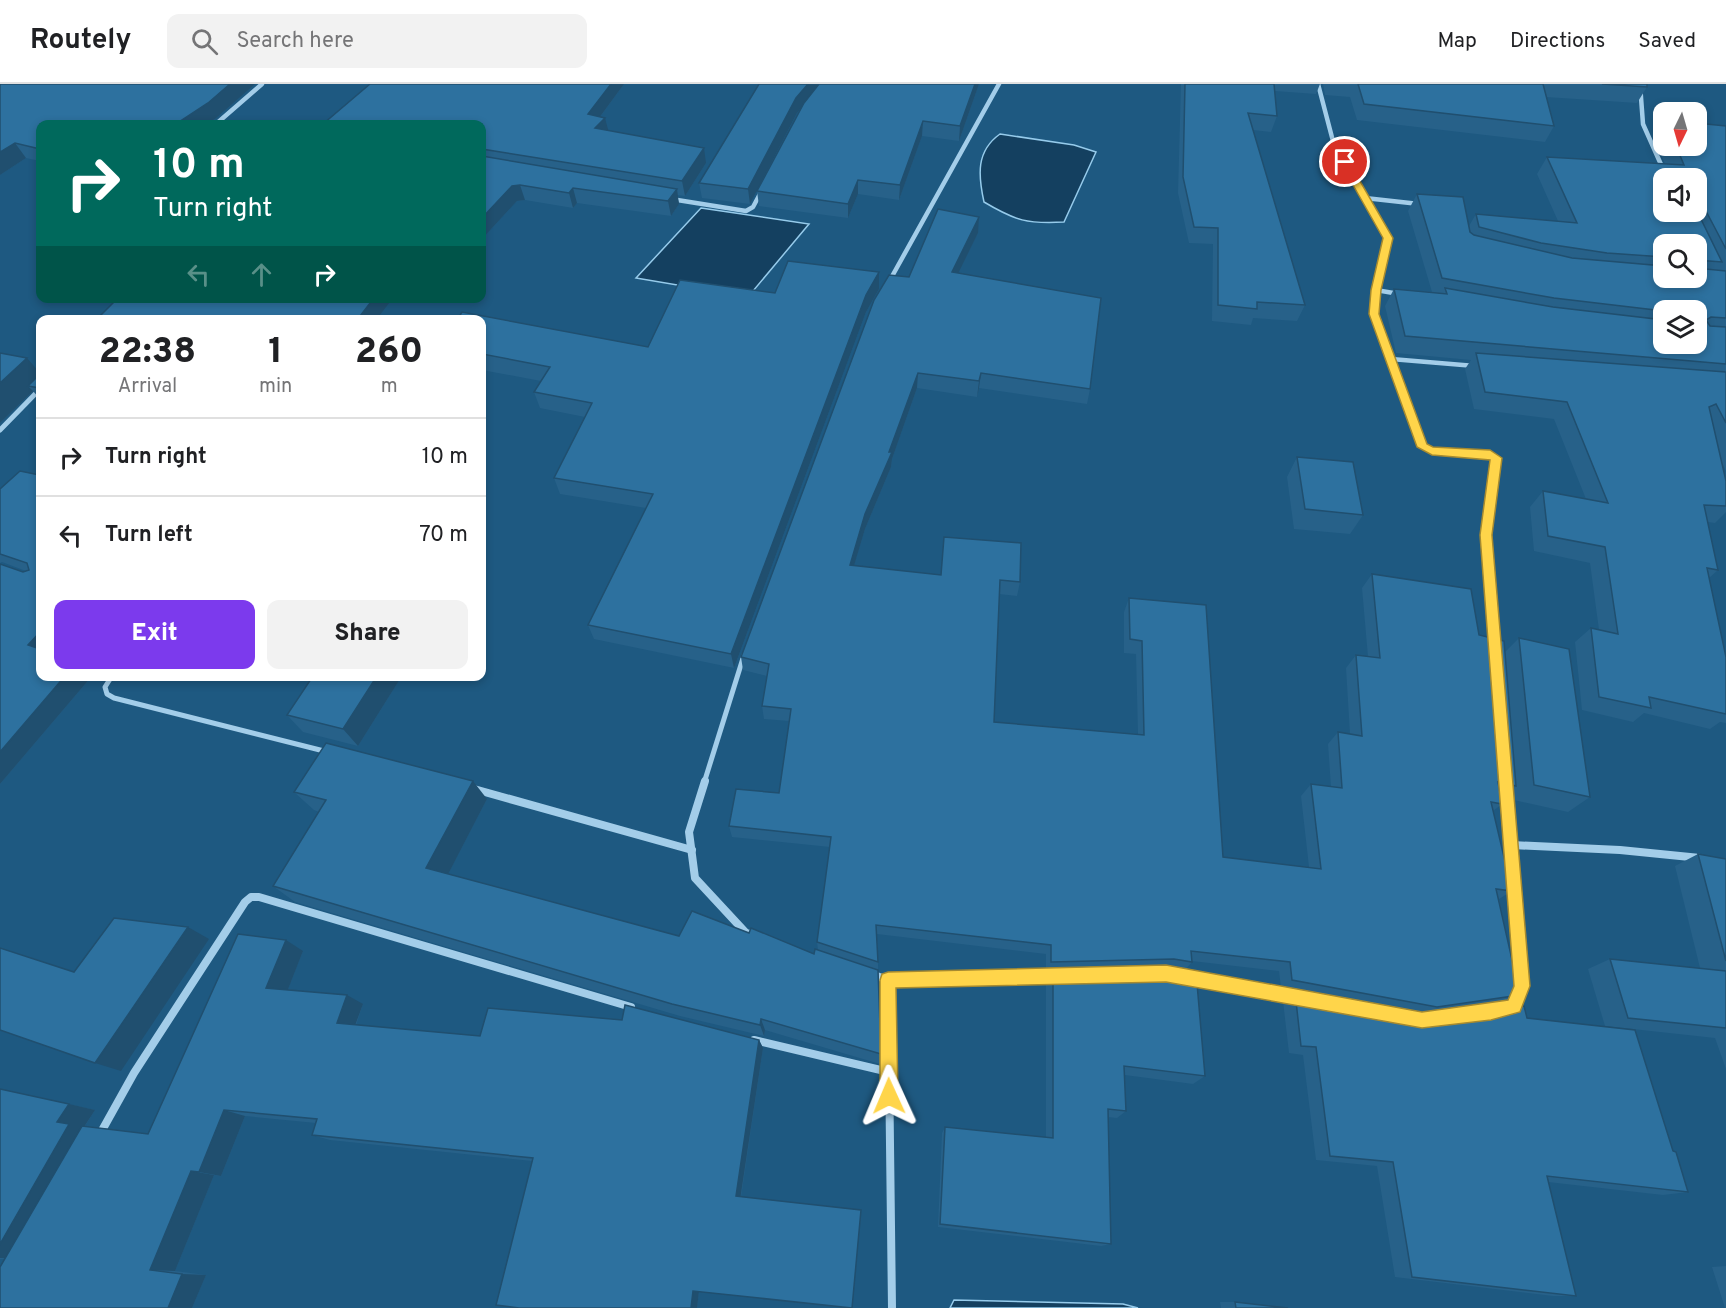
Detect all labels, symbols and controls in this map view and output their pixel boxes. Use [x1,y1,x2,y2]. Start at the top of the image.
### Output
search box [167,14,587,68]
text: Routely [30,23,131,59]
icon: search [188,25,221,58]
text: Search here [236,28,354,55]
text: Map [1437,28,1477,55]
text: Directions [1510,28,1605,55]
text: Saved [1638,28,1696,55]
north arrow [1653,102,1707,156]
map controls [1653,102,1707,354]
pin [1319,136,1370,187]
text: 10 m [153,140,245,193]
icon: right [54,144,132,222]
icon: arrive [1328,145,1361,178]
button: sound [1653,168,1707,222]
text: Turn right [153,192,272,226]
button: search [1653,234,1707,288]
icon: left [182,258,215,291]
icon: ahead [245,258,278,291]
icon: right [308,258,341,291]
button: layers [1653,300,1707,354]
text: 22:38 [99,330,196,376]
text: 1 [268,330,283,376]
text: 260 [355,330,423,376]
text: Arrival [118,374,177,400]
text: min [259,374,292,400]
text: m [381,374,398,400]
icon: right [54,441,87,474]
text: Turn right [105,444,207,471]
text: 10 m [422,444,468,471]
icon: left [54,519,87,552]
text: Turn left [105,522,193,549]
text: 70 m [419,522,468,549]
button: Exit [54,600,255,669]
button: Share [267,600,468,669]
position arrow [857,1064,921,1128]

